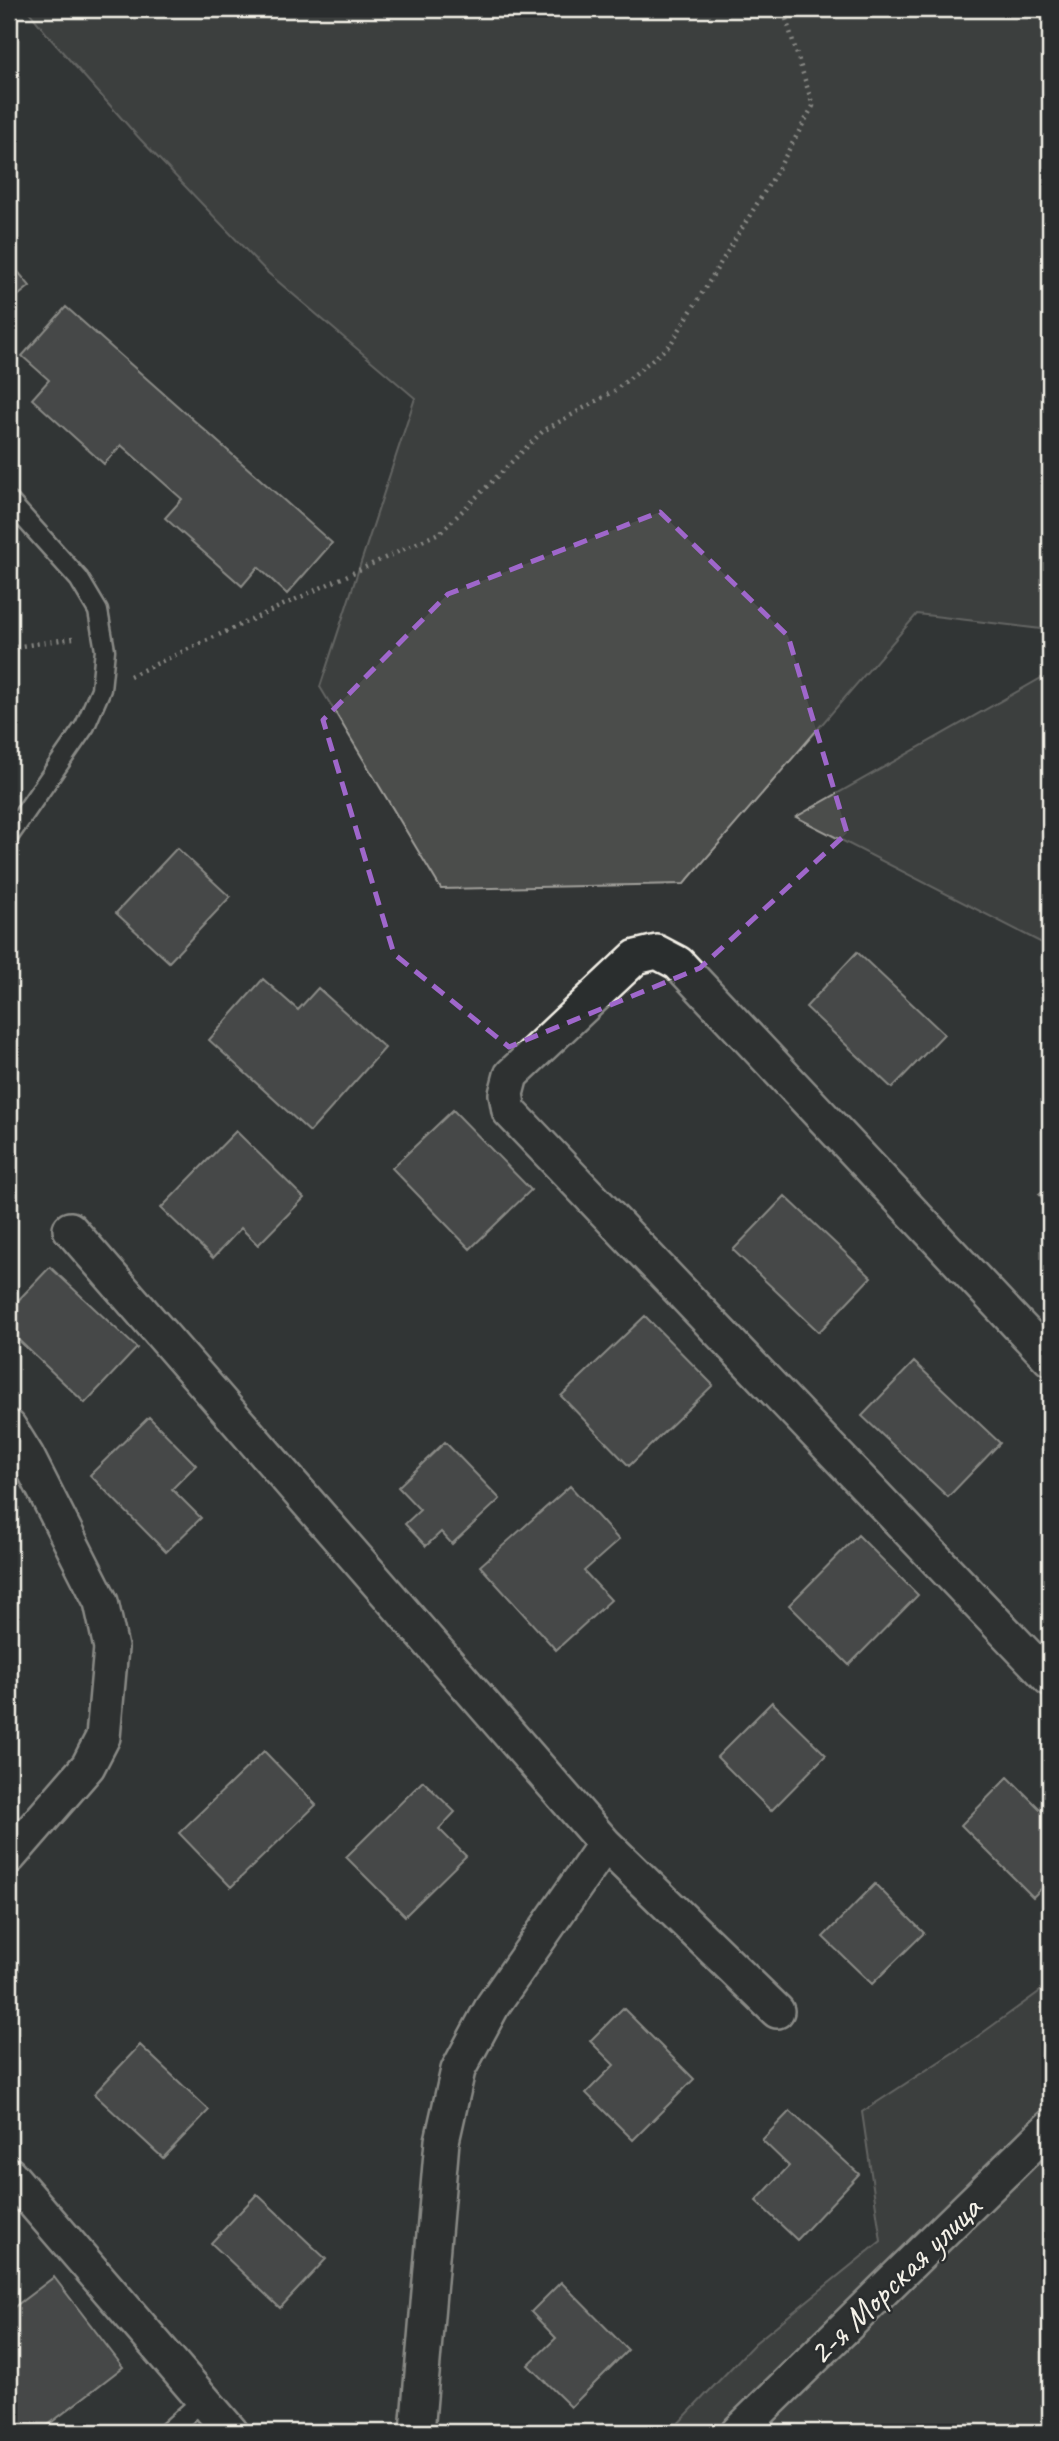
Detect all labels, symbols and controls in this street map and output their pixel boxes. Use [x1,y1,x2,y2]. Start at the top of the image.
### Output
street label: 2-я Морская улица [798,2184,993,2375]

